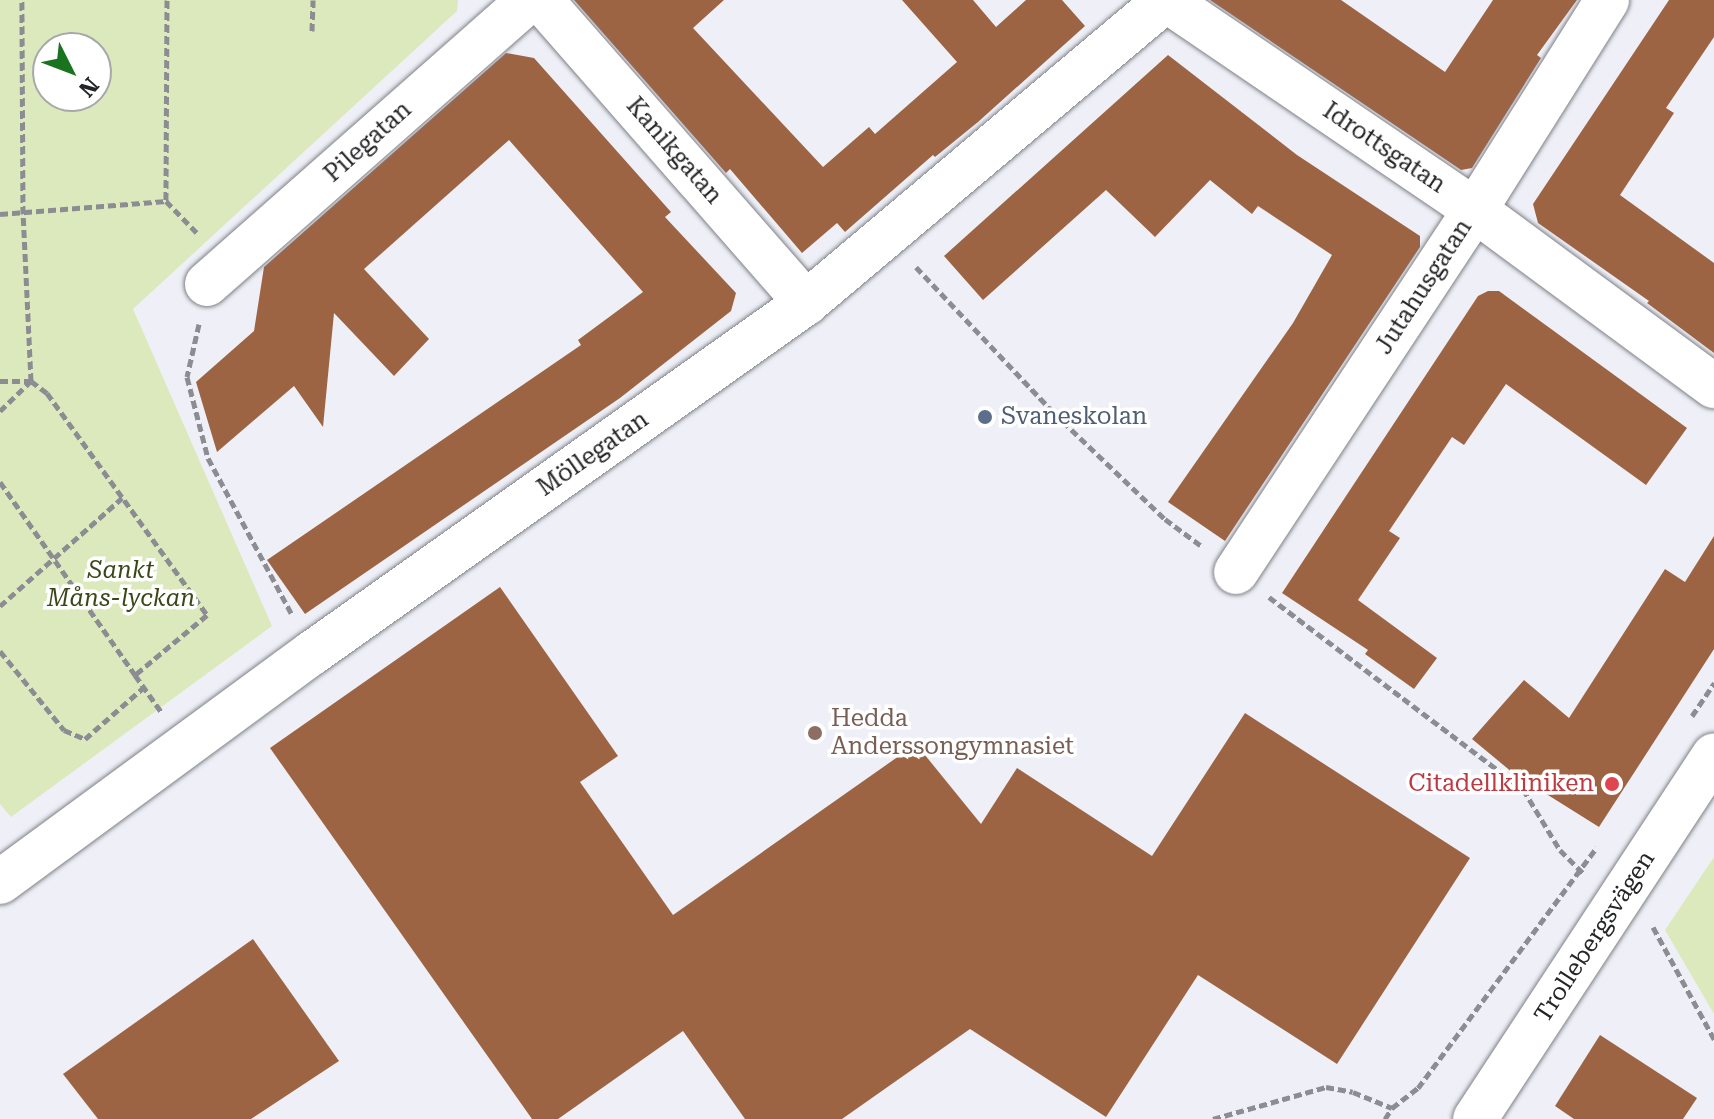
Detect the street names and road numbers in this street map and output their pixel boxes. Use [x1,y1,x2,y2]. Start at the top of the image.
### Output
street label: Kanikgatan [620,92,728,210]
street label: Pilegatan [319,96,417,188]
street label: Idrottsgatan [1317,97,1451,199]
street label: Jutahusgatan [1370,214,1478,360]
street label: Möllegatan [532,405,654,503]
street label: Trollebergsvägen [1529,846,1661,1028]

